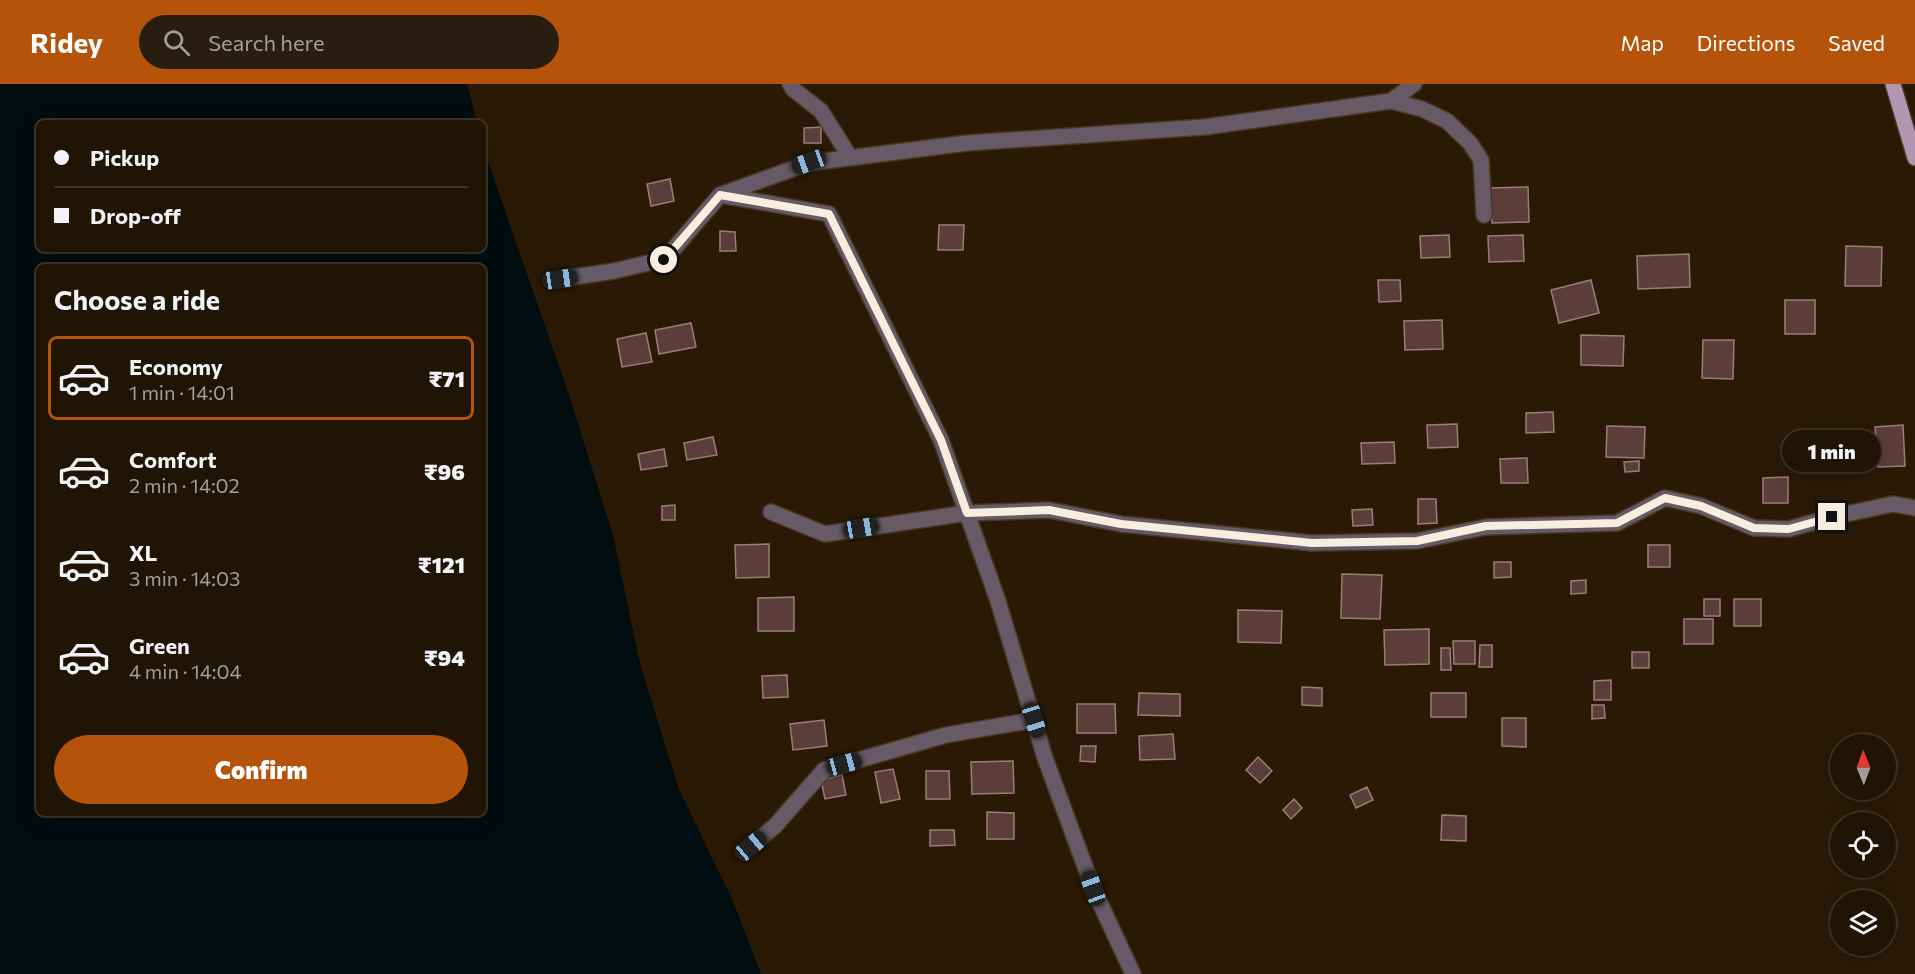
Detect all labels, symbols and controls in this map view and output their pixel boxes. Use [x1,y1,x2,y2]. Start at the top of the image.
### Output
search box [139,15,559,69]
text: Ridey [30,25,103,59]
icon: search [160,26,193,59]
text: Search here [208,29,325,56]
text: Map [1621,30,1664,55]
text: Directions [1697,30,1795,55]
text: Saved [1828,30,1885,55]
text: Pickup [90,144,159,171]
car [789,147,829,177]
text: Drop-off [90,202,181,229]
route start [650,246,677,273]
car [541,268,579,290]
text: Choose a ride [54,283,220,316]
icon: car [57,351,111,405]
text: Economy [129,353,223,380]
text: ₹71 [428,365,465,392]
text: 1 min · 14:01 [129,380,235,404]
callout: 1 min [1782,430,1882,472]
text: 1 min [1807,439,1856,463]
icon: car [57,444,111,498]
text: Comfort [129,446,217,473]
text: ₹96 [424,458,465,485]
text: 2 min · 14:02 [129,473,240,497]
route end [1818,503,1845,530]
car [842,516,880,540]
icon: car [57,537,111,591]
text: XL [129,539,157,566]
text: ₹121 [418,551,465,578]
text: 3 min · 14:03 [129,566,240,590]
icon: car [57,630,111,684]
text: Green [129,632,190,659]
text: ₹94 [424,644,465,671]
text: 4 min · 14:04 [129,659,242,683]
car [1020,700,1048,740]
north arrow [1830,734,1896,800]
map controls [1830,734,1896,956]
button: Confirm [54,735,468,804]
car [824,751,864,777]
button: locate [1830,812,1896,878]
car [731,828,771,864]
car [1078,868,1108,908]
button: layers [1830,890,1896,956]

